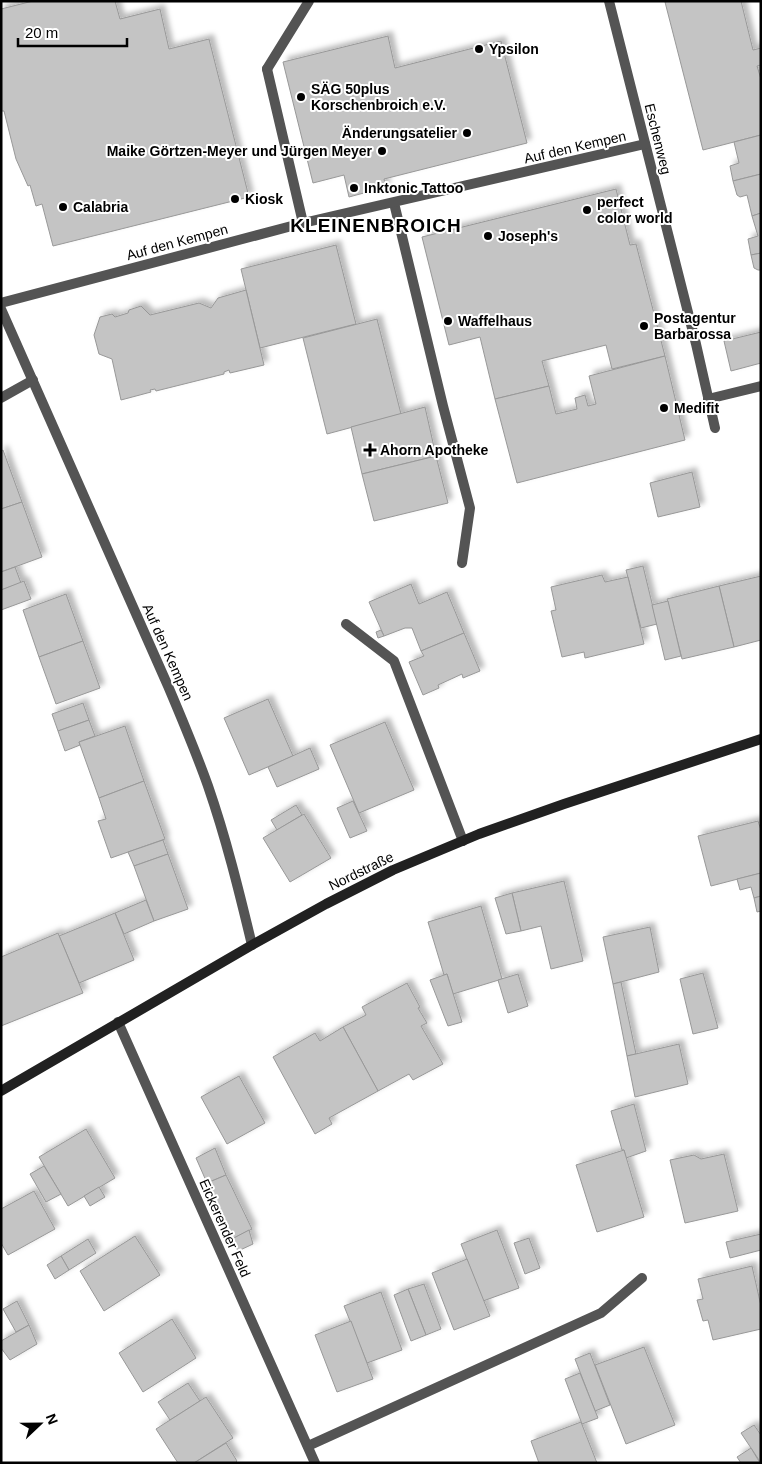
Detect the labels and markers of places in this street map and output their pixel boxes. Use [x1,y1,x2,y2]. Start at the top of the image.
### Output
place label: Ypsilon [489,41,539,57]
marker: Ypsilon [473,43,485,55]
place label: SÄG 50plus Korschenbroich e.V. [311,81,446,113]
marker: SÄG 50plus Korschenbroich e.V. [295,91,307,103]
place label: Änderungsatelier [342,125,458,141]
marker: Änderungsatelier [461,127,473,139]
place label: Maike Görtzen-Meyer und Jürgen Meyer [107,143,373,159]
marker: Maike Görtzen-Meyer und Jürgen Meyer [376,145,388,157]
place label: Inktonic Tattoo [364,180,463,196]
marker: Inktonic Tattoo [348,182,360,194]
place label: Kiosk [245,191,283,207]
marker: Kiosk [229,193,241,205]
place label: perfect color world [597,194,672,226]
place label: Calabria [73,199,128,215]
marker: Calabria [57,201,69,213]
marker: perfect color world [581,204,593,216]
place label: Joseph's [498,228,558,244]
marker: Joseph's [482,230,494,242]
place label: Postagentur Barbarossa [654,310,736,342]
place label: Waffelhaus [458,313,532,329]
marker: Waffelhaus [442,315,454,327]
marker: Postagentur Barbarossa [638,320,650,332]
place label: Medifit [674,400,719,416]
marker: Medifit [658,402,670,414]
place label: Ahorn Apotheke [380,442,489,458]
marker: Ahorn Apotheke [364,444,376,456]

